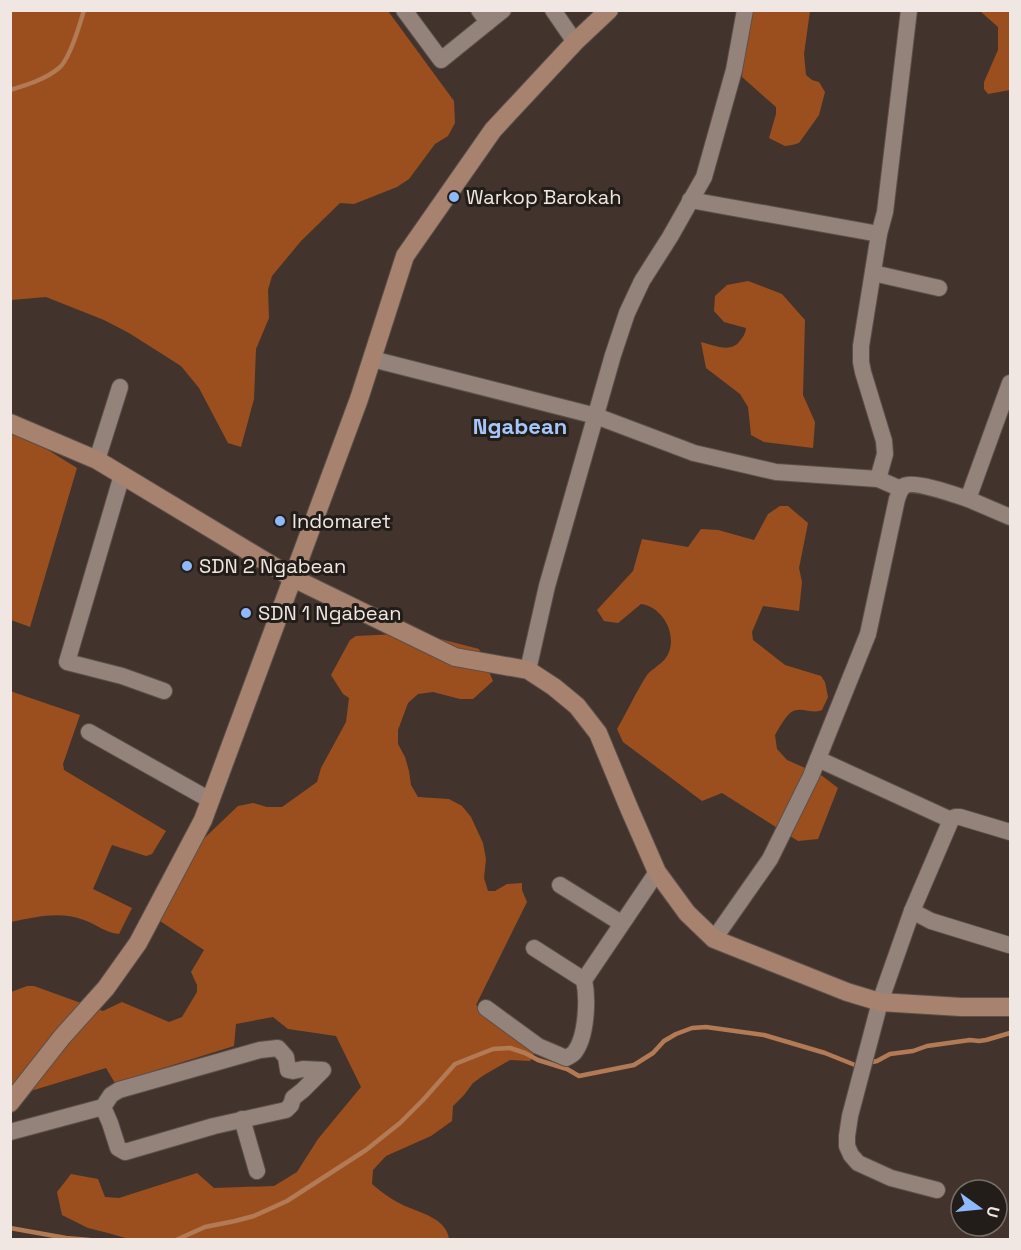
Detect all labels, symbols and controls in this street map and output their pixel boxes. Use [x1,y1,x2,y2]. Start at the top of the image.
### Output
place label: Warkop Barokah [466,184,622,210]
marker: Warkop Barokah [447,190,461,204]
district label: Ngabean [473,412,567,440]
place label: Indomaret [292,508,391,534]
marker: Indomaret [273,514,287,528]
place label: SDN 2 Ngabean [199,553,346,579]
marker: SDN 2 Ngabean [180,559,194,573]
place label: SDN 1 Ngabean [258,600,401,626]
marker: SDN 1 Ngabean [239,606,253,620]
north arrow [949,1178,1009,1238]
text: U [981,1204,1005,1220]

